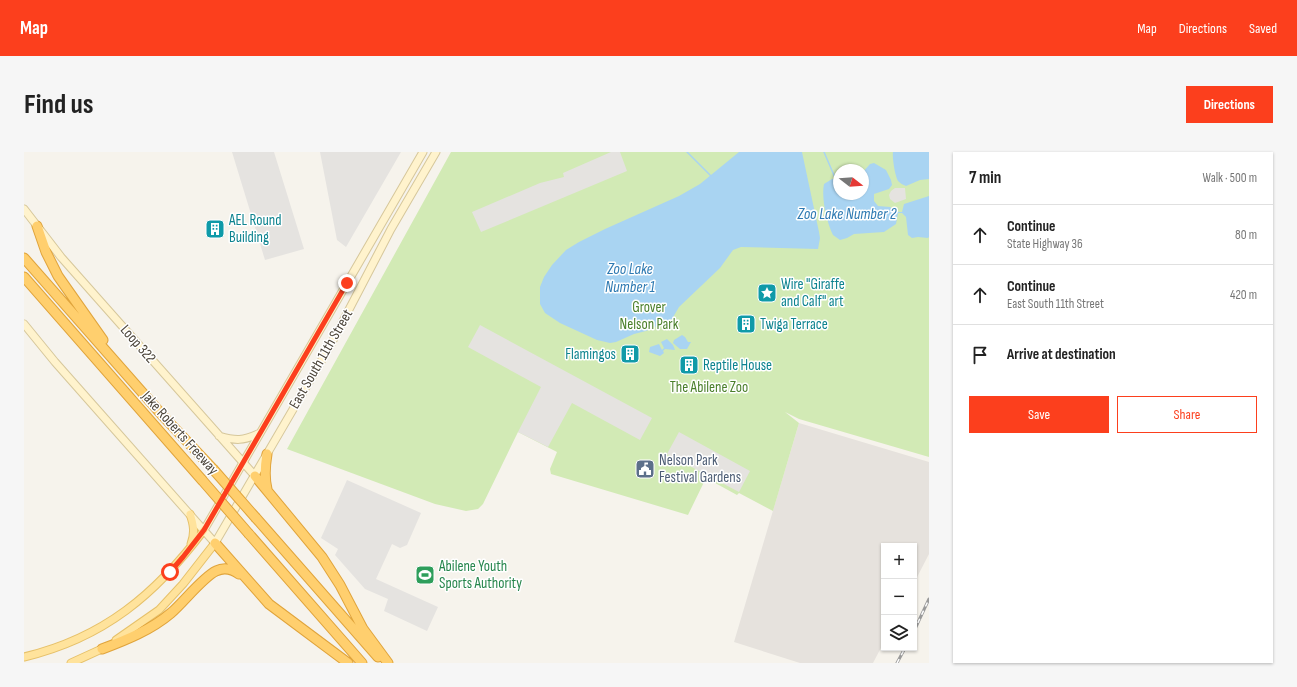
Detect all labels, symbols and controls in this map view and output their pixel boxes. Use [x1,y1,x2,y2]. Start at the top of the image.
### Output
text: Map [20,17,48,40]
text: Map [1137,20,1157,37]
text: Directions [1179,20,1227,37]
text: Saved [1249,20,1277,37]
button: Directions [1186,86,1273,123]
text: Find us [24,88,93,121]
north arrow [833,164,869,200]
text: 7 min [969,168,1001,188]
text: Walk · 500 m [1203,170,1257,186]
water label: Zoo Lake Number 2 [796,205,897,224]
place label: AEL Round Building [228,211,281,247]
text: Continue [1007,217,1056,236]
building icon: AEL Round Building [204,218,226,240]
icon: ahead [969,224,991,246]
text: 80 m [1235,227,1257,243]
text: State Highway 36 [1007,236,1083,252]
water label: Zoo Lake Number 1 [605,260,655,297]
route end [338,274,356,292]
place label: Wire "Giraffe and Calf" art [781,275,845,311]
text: Continue [1007,277,1056,296]
place icon: Wire "Giraffe and Calf" art [756,282,778,304]
icon: ahead [969,284,991,306]
text: 420 m [1230,287,1257,303]
text: East South 11th Street [1007,296,1104,312]
park label: Grover Nelson Park [620,298,679,334]
street label: East South 11th Street [285,305,357,412]
building icon: Twiga Terrace [735,313,757,335]
place label: Twiga Terrace [760,315,828,334]
street label: Loop 322 [116,321,160,367]
building icon: Flamingos [619,343,641,365]
icon: arrive [969,344,991,366]
place label: Flamingos [565,345,616,364]
text: Arrive at destination [1007,345,1116,364]
building icon: Reptile House [678,354,700,376]
place label: Reptile House [703,356,772,375]
park label: The Abilene Zoo [670,378,748,397]
street label: Jake Roberts Freeway [137,386,223,479]
button: Save [969,396,1109,433]
button: Share [1117,396,1257,433]
place label: Nelson Park Festival Gardens [659,451,741,487]
public building icon: Nelson Park Festival Gardens [634,458,656,480]
map controls [881,543,917,651]
button: + [881,543,917,579]
place label: Abilene Youth Sports Authority [438,557,522,593]
route start [161,563,179,581]
sports icon: Abilene Youth Sports Authority [414,564,436,586]
button: − [881,579,917,615]
button: layers [881,615,917,651]

